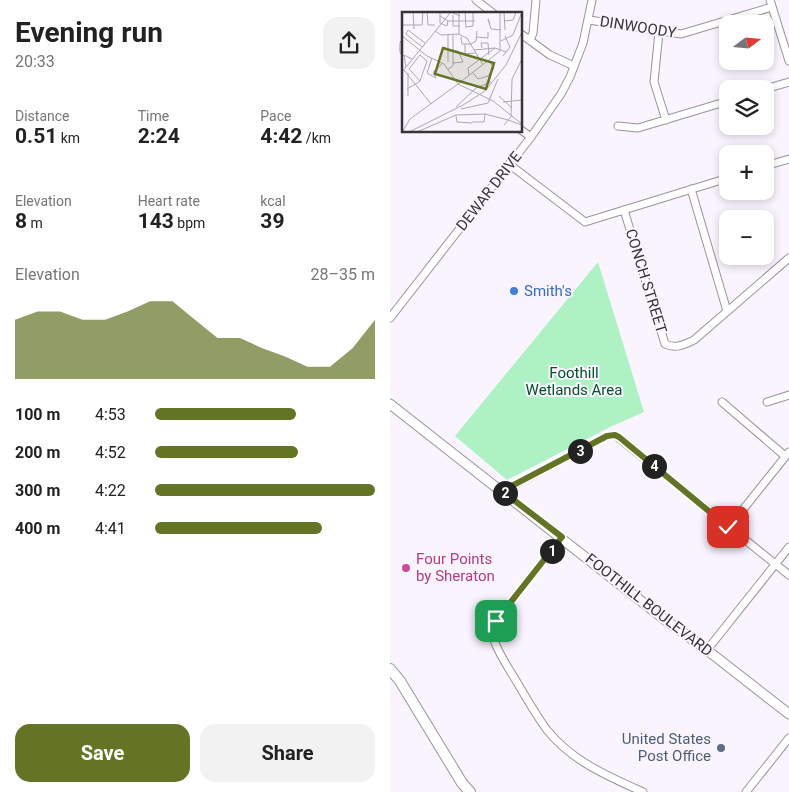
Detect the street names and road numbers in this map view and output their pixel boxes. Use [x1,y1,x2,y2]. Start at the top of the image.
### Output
street label: DINWOODY [599,12,677,42]
street label: DEWAR DRIVE [453,148,526,234]
street label: CONCH STREET [622,227,670,335]
street label: FOOTHILL BOULEVARD [582,550,716,660]

